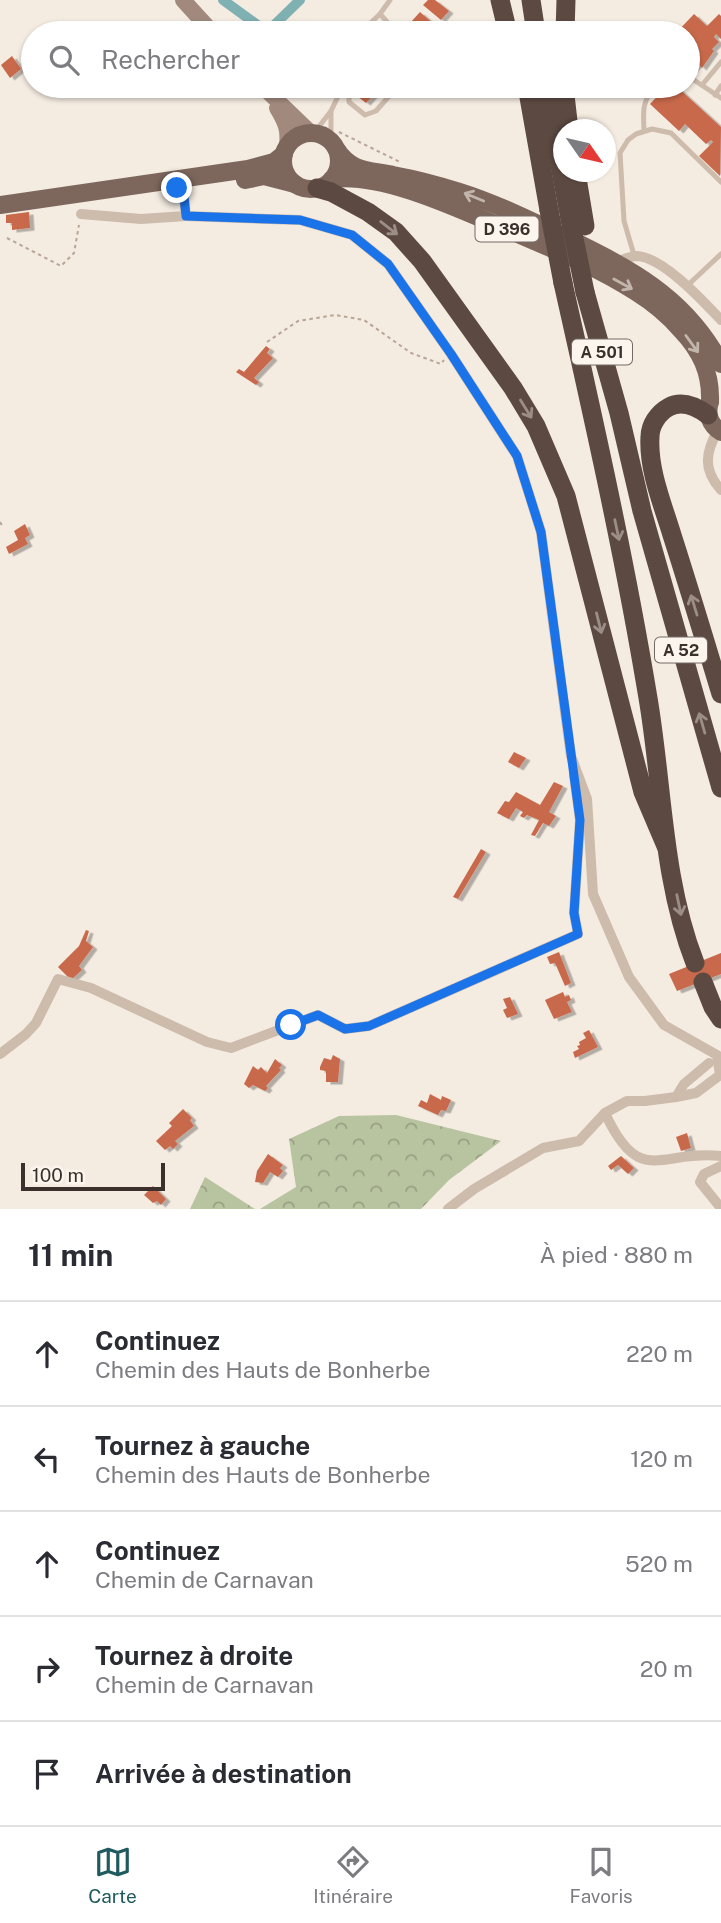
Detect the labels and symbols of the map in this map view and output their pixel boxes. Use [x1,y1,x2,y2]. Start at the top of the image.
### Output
north arrow [553,119,616,182]
route end [161,172,192,203]
one-way arrow [463,190,485,203]
road number: D 396 [476,216,538,242]
one-way arrow [380,221,398,236]
one-way arrow [612,278,633,292]
one-way arrow [685,334,699,353]
road number: A 501 [572,340,632,364]
one-way arrow [519,399,533,419]
one-way arrow [611,518,625,541]
one-way arrow [686,594,699,616]
one-way arrow [593,611,606,634]
road number: A 52 [655,638,707,663]
one-way arrow [694,712,707,734]
one-way arrow [672,893,686,916]
route start [275,1009,306,1040]
scale bar [21,1160,164,1192]

